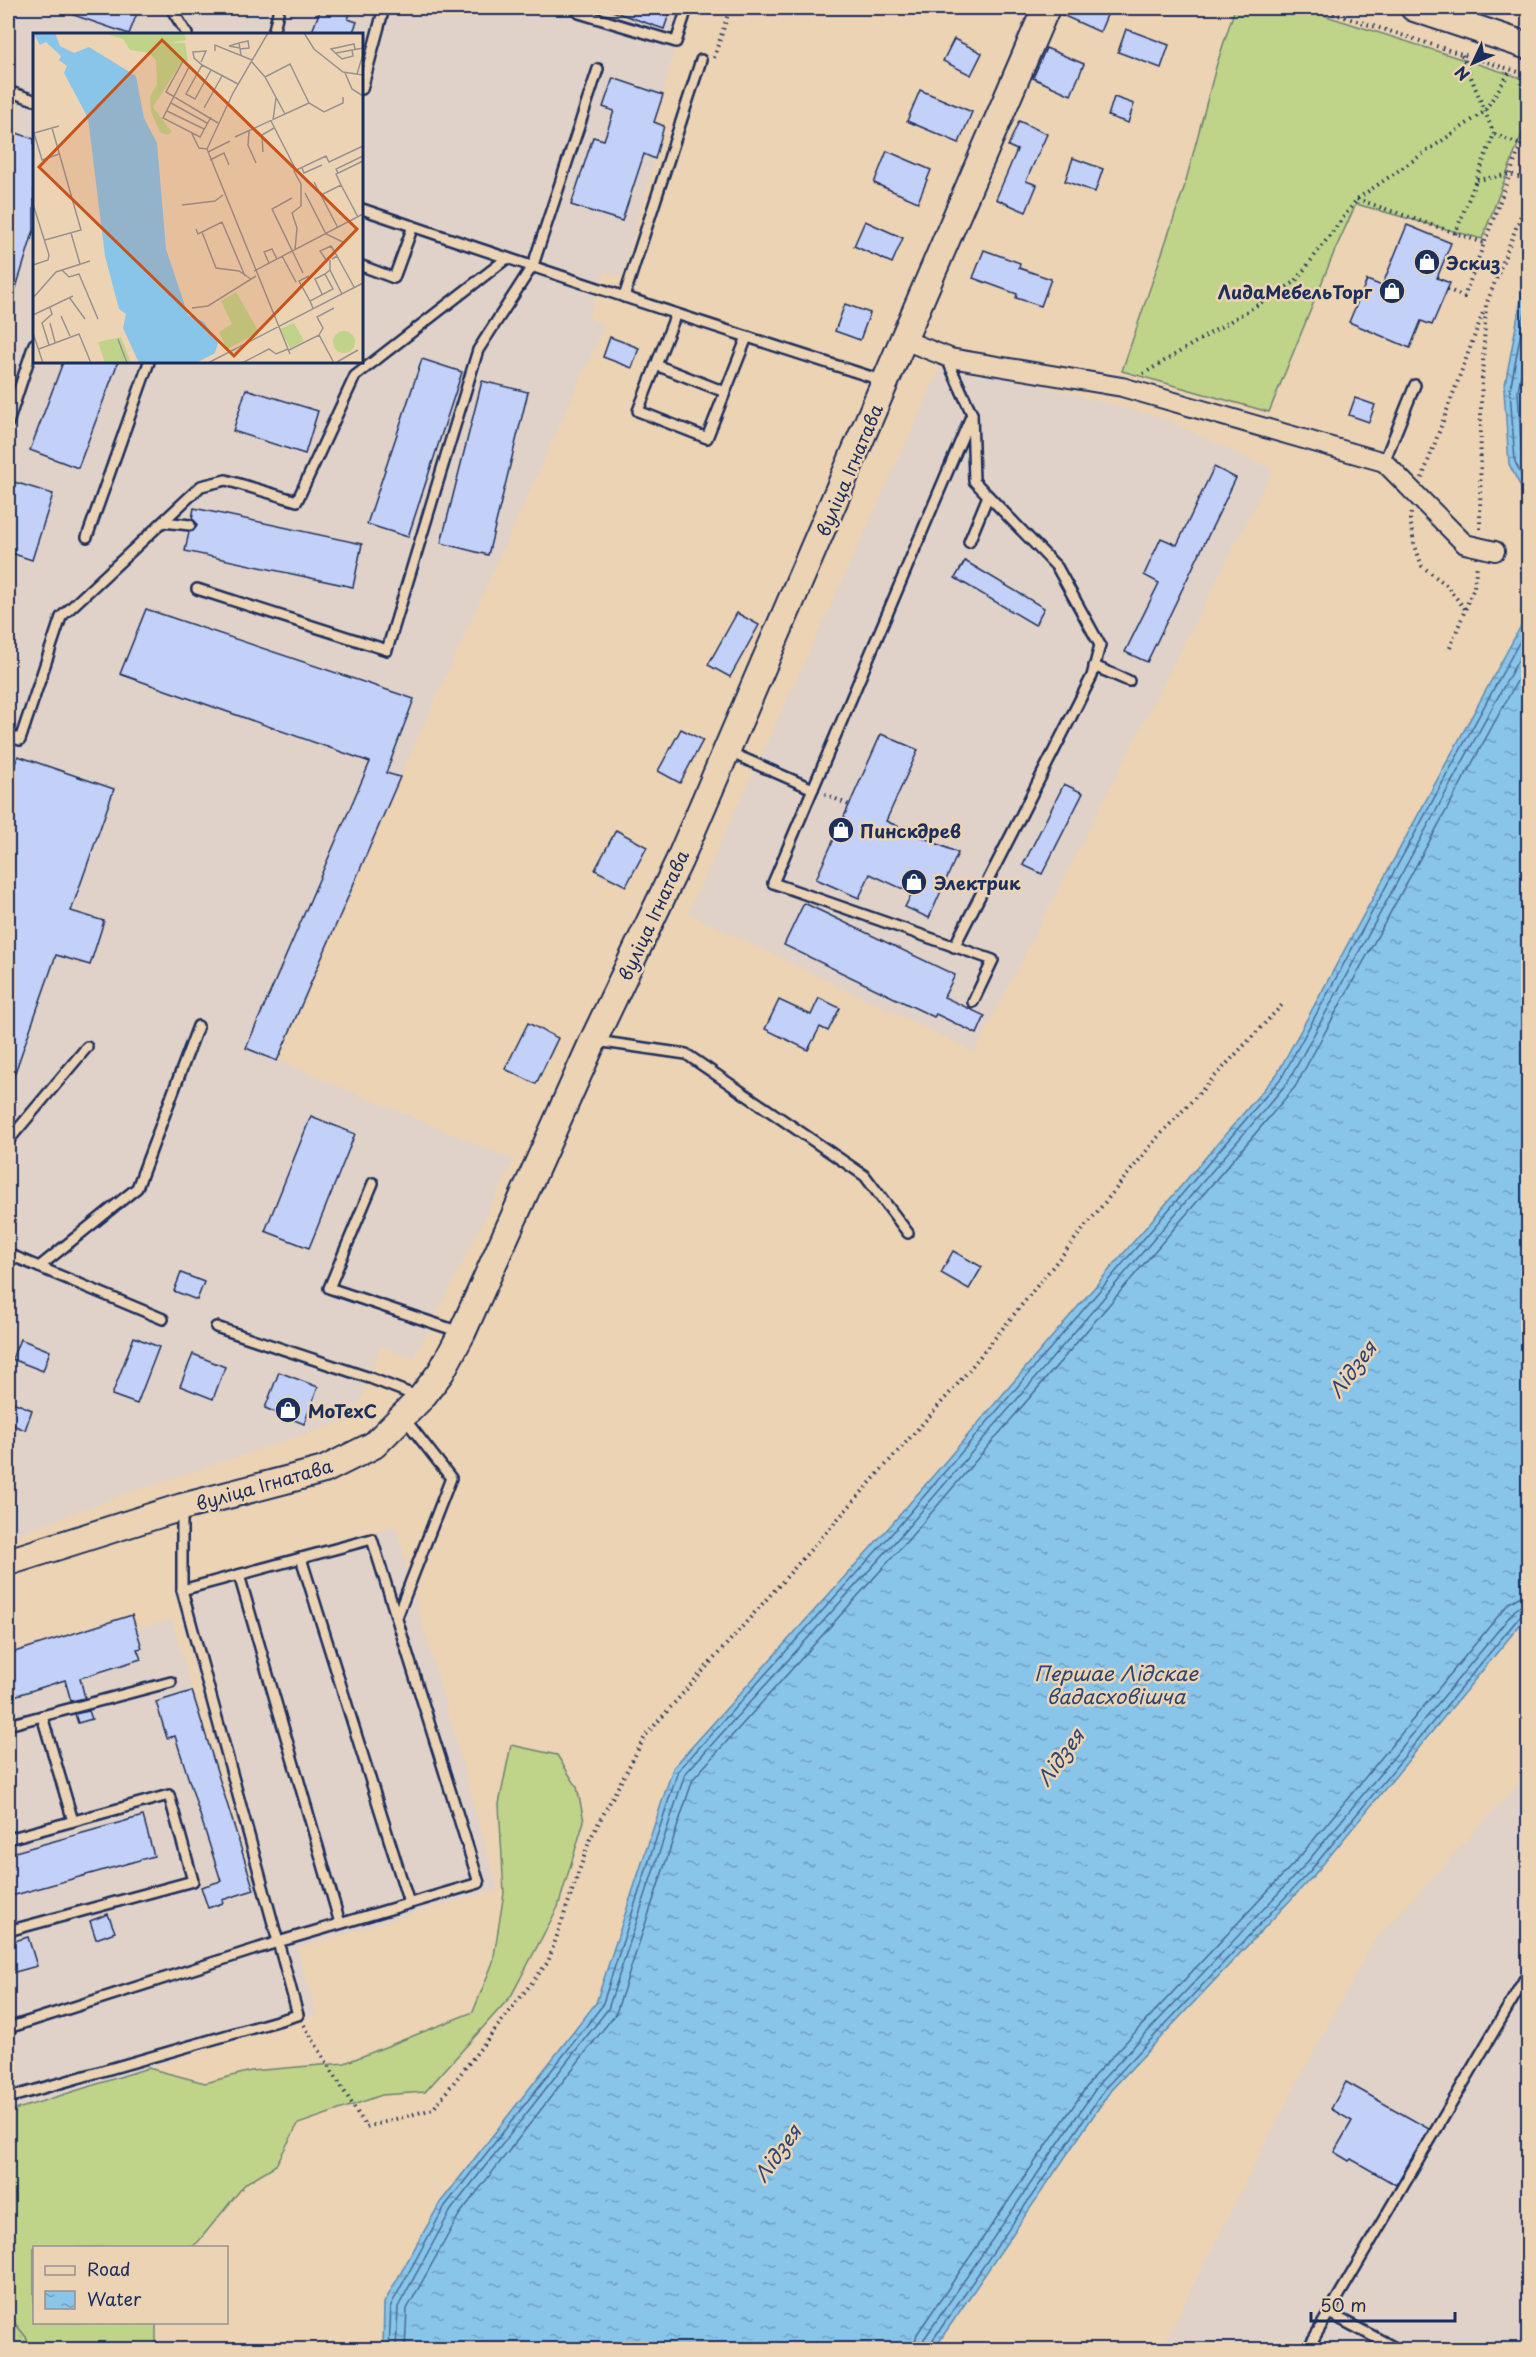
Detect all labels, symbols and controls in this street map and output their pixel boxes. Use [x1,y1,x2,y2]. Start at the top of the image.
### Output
inset map [33,33,363,363]
north arrow [1443,33,1503,93]
text: N [1448,61,1475,87]
shop icon: Эскиз [1412,247,1442,277]
place label: Эскиз [1446,249,1500,276]
shop icon: ЛидаМебельТорг [1377,276,1407,306]
place label: ЛидаМебельТорг [1218,278,1373,305]
street label: вуліца Ігнатава [809,399,889,540]
shop icon: Пинскдрев [826,815,856,845]
place label: Пинскдрев [860,817,961,844]
street label: вуліца Ігнатава [611,845,695,985]
shop icon: Электрик [899,867,929,897]
place label: Электрик [934,869,1021,896]
water label: Лідзея [1321,1333,1384,1404]
shop icon: MoTexC [273,1395,303,1425]
place label: MoTexC [308,1397,377,1424]
street label: вуліца Ігнатава [192,1451,336,1516]
water label: Першае Лідскае вадасховішча [1034,1658,1199,1711]
water label: Лідзея [1029,1721,1092,1792]
water label: Лідзея [746,2117,809,2188]
legend [33,2246,228,2324]
text: Road [87,2255,131,2282]
text: Water [87,2285,142,2312]
scale bar [1311,2285,1455,2323]
text: 50 m [1320,2291,1367,2318]

